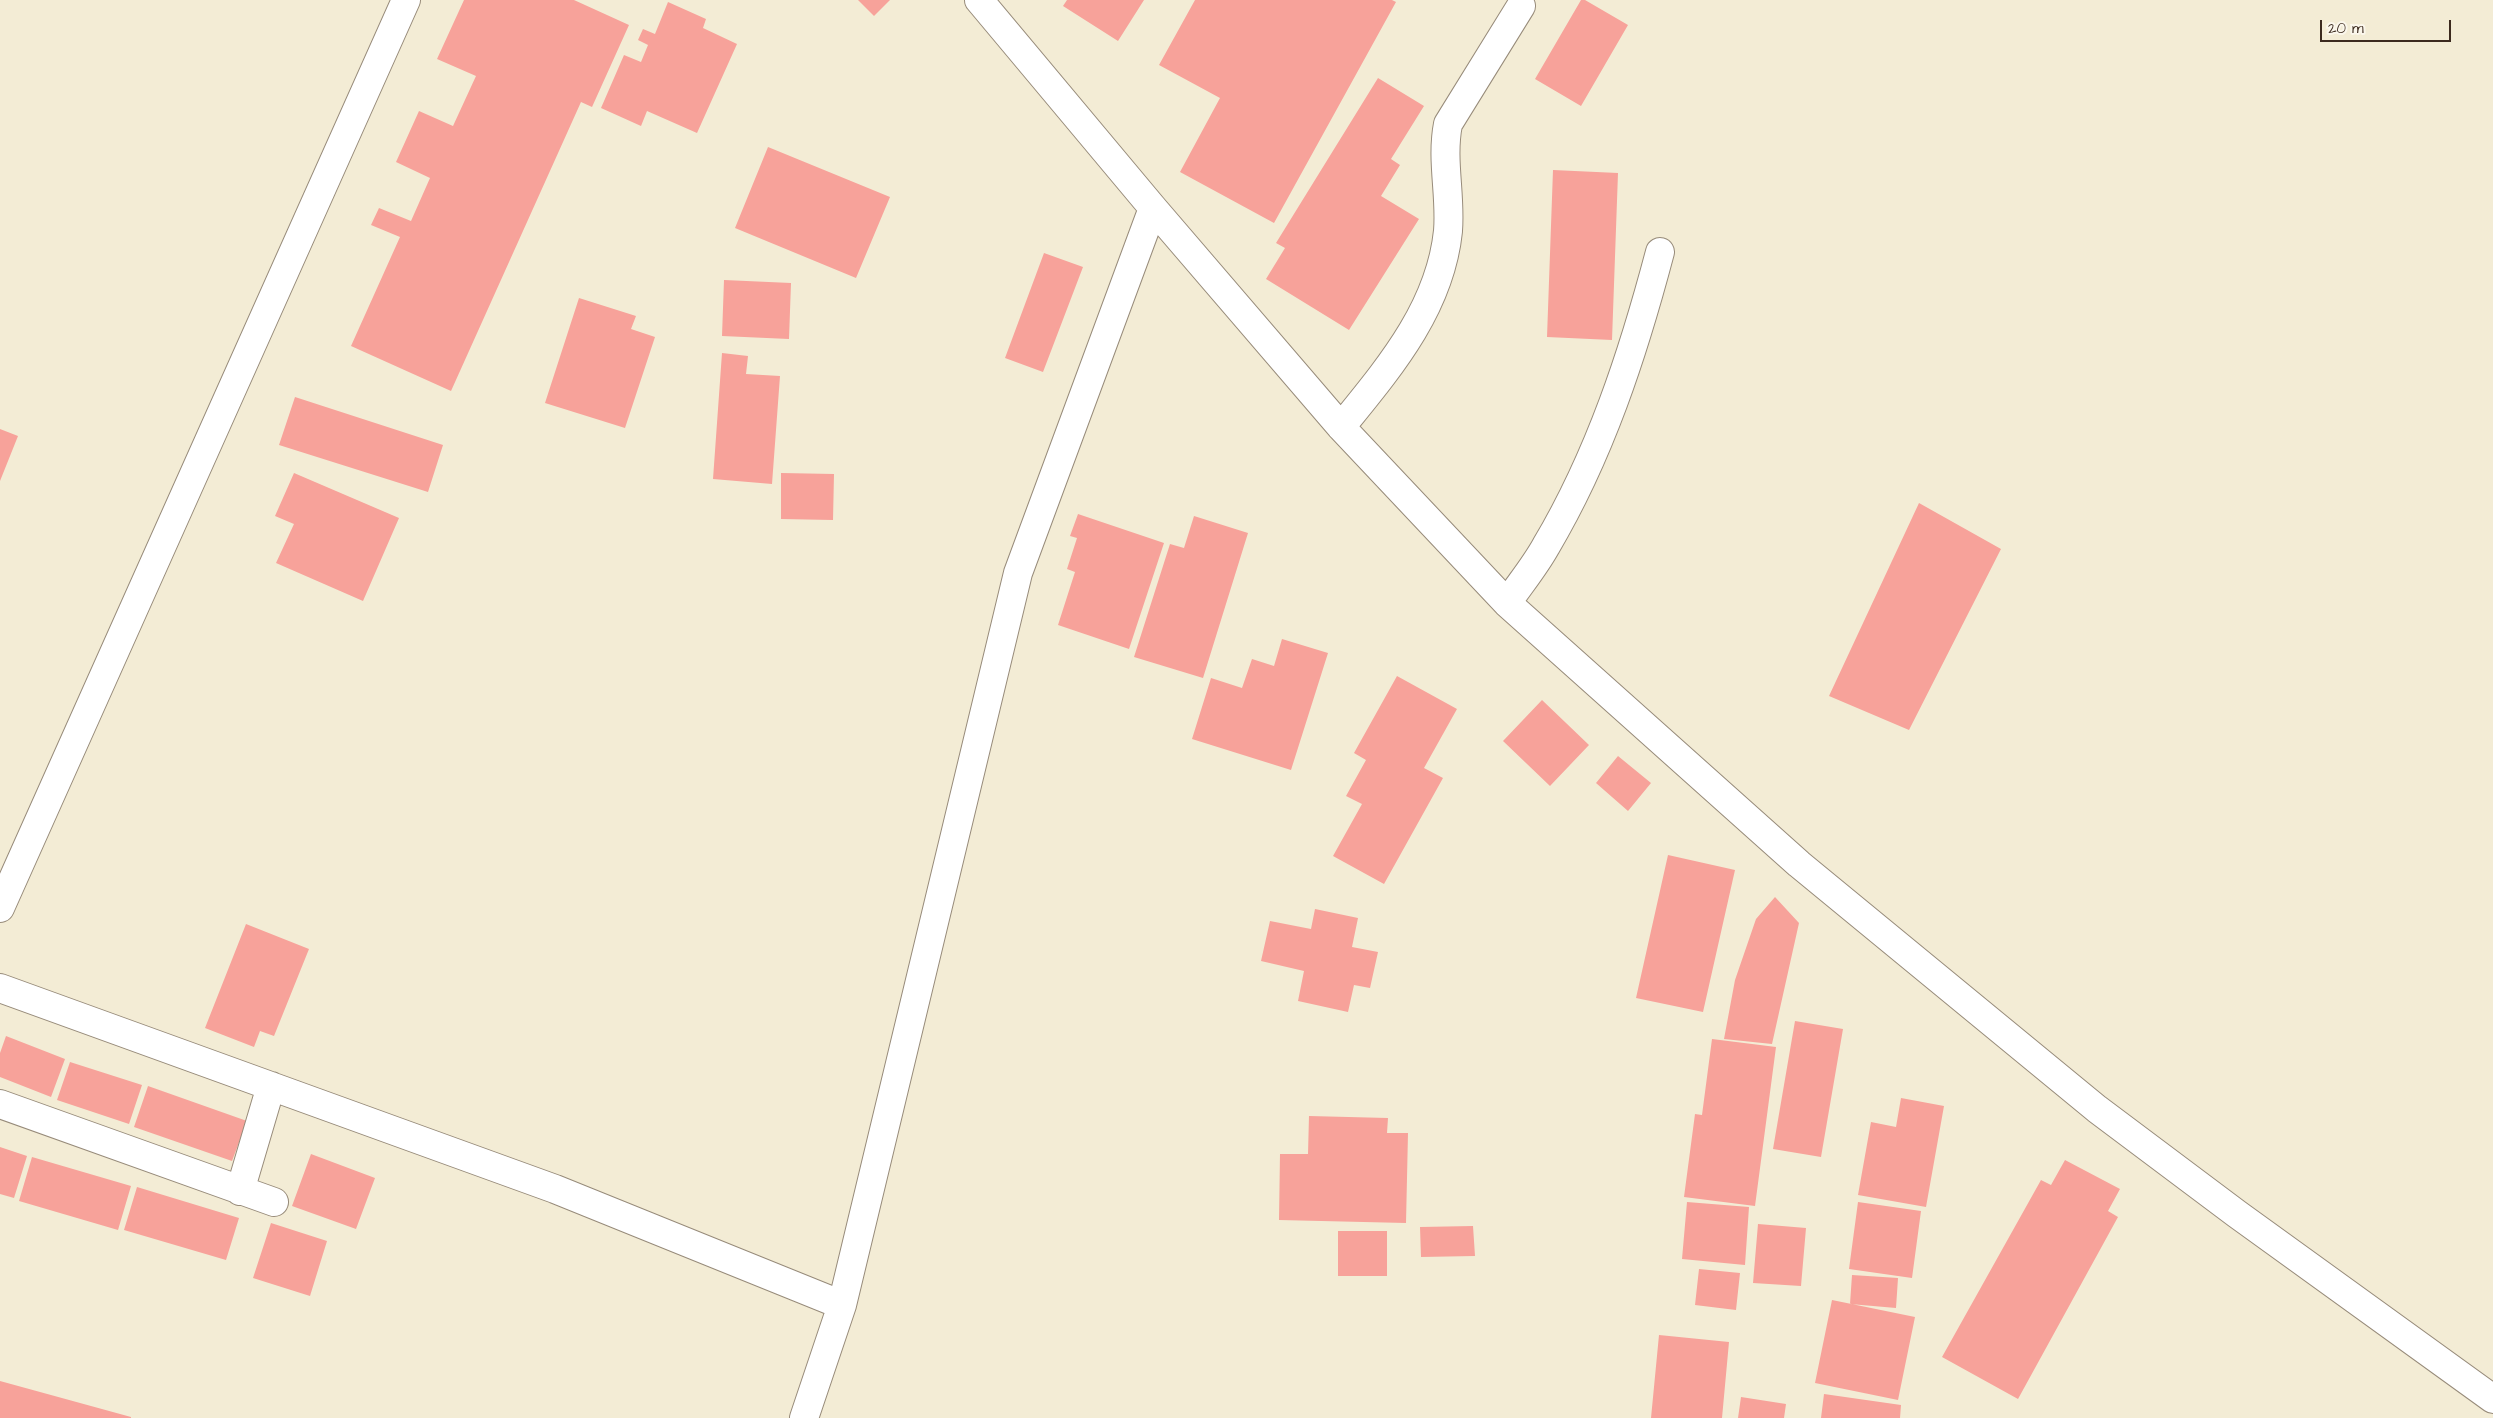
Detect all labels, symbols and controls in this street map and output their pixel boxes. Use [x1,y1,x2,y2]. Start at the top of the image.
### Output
scale bar [2323,10,2454,42]
text: 20 m [2328,18,2364,39]

